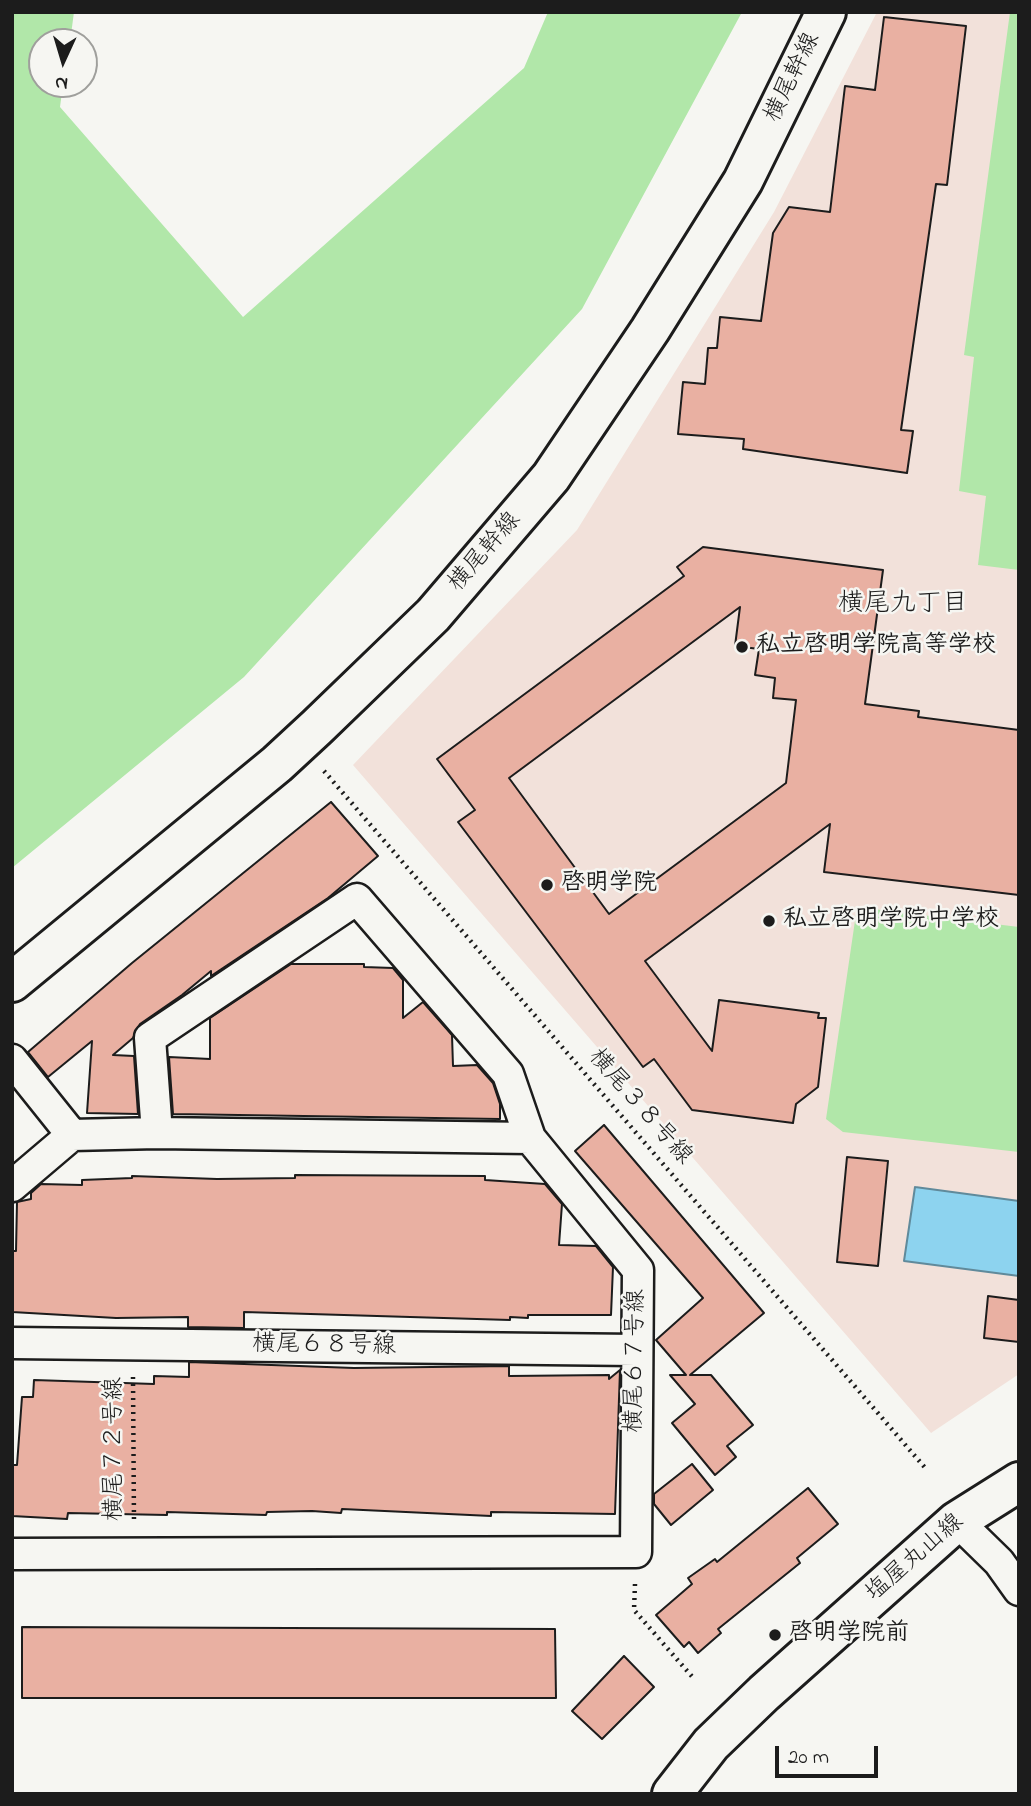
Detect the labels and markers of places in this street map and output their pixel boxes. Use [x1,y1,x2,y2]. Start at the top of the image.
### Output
place label: 私立啓明学院高等学校 [756,633,996,661]
marker: 私立啓明学院高等学校 [734,639,750,655]
place label: 啓明学院 [561,871,657,899]
marker: 啓明学院 [539,877,555,893]
place label: 私立啓明学院中学校 [783,907,999,935]
marker: 私立啓明学院中学校 [761,913,777,929]
place label: 啓明学院前 [789,1621,909,1649]
marker: 啓明学院前 [767,1627,783,1643]

